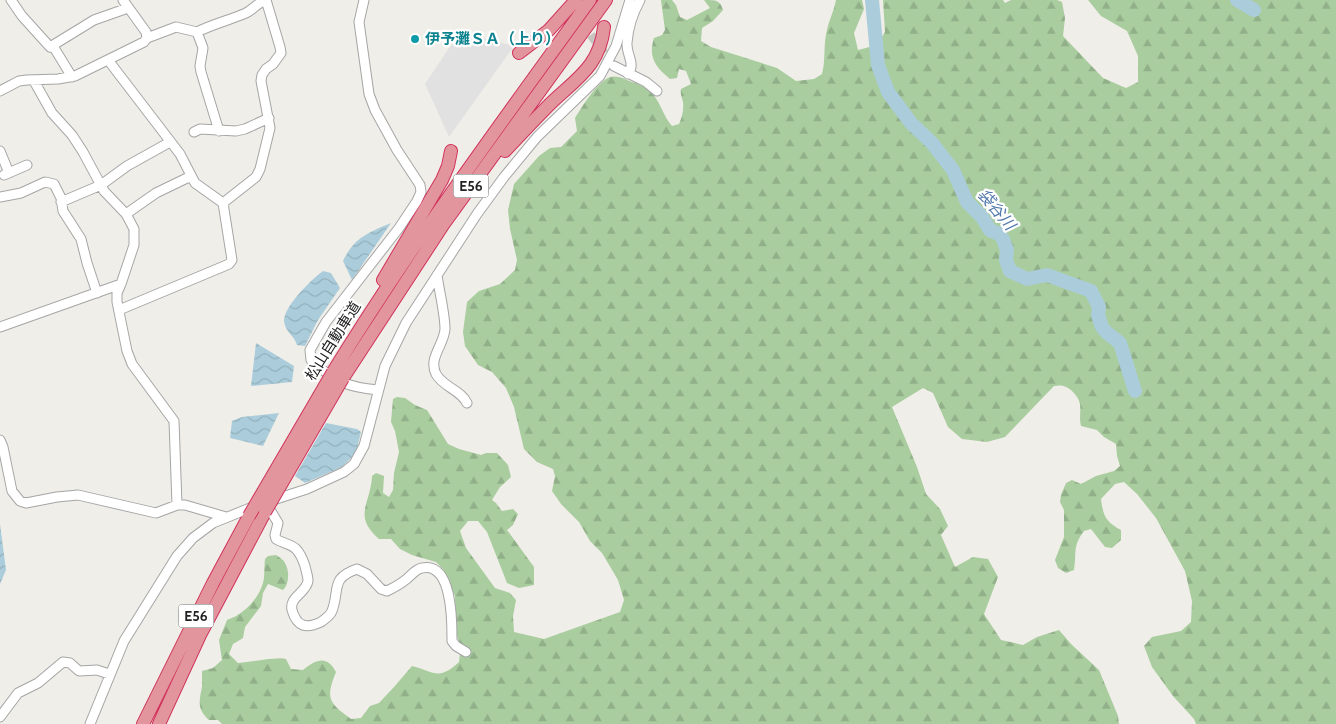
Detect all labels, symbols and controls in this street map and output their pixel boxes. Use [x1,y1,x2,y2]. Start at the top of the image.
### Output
place label: 伊予灘ＳＡ（上り） [425,30,560,48]
marker: 伊予灘ＳＡ（上り） [409,33,421,45]
road number: E56 [454,175,488,198]
water label: 袋谷川 [974,185,1021,235]
street label: 松山自動車道 [302,298,364,384]
road number: E56 [178,604,214,628]

